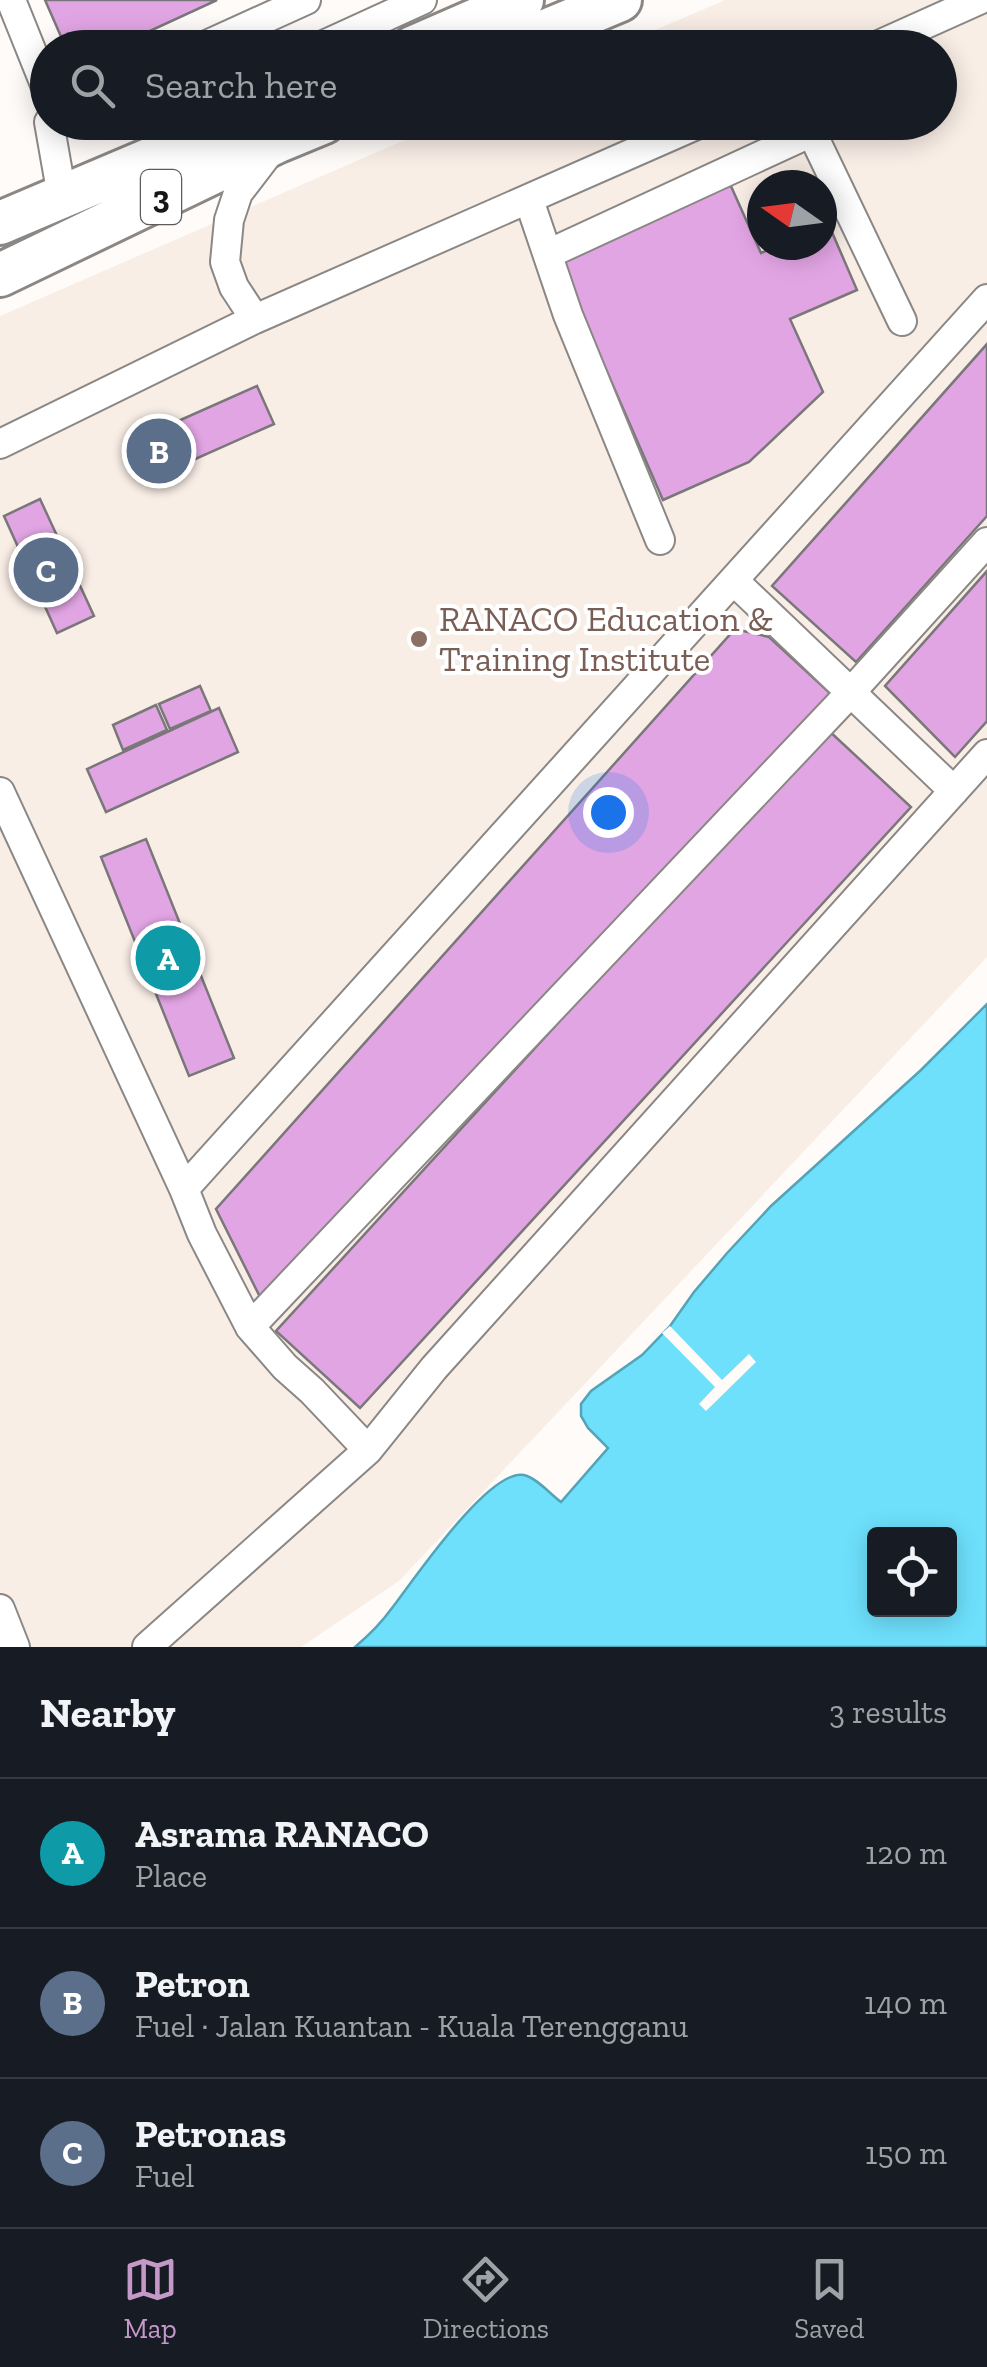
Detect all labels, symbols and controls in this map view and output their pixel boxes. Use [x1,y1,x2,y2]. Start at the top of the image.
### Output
search box [30,30,957,140]
icon: search [65,58,120,113]
text: Search here [145,62,337,108]
road number: 3 [141,170,181,224]
north arrow [747,170,837,260]
pin: B [126,414,192,488]
pin: C [13,532,78,608]
place label: RANACO Education & Training Institute [439,598,773,680]
marker: RANACO Education & Training Institute [408,628,430,650]
your location [583,787,634,838]
pin: A [136,920,200,996]
map controls [867,1527,957,1617]
button: locate [867,1527,957,1617]
text: Nearby [40,1687,176,1738]
text: 3 results [829,1693,947,1731]
text: Asrama RANACO [135,1811,429,1857]
text: A [62,1834,83,1872]
text: 120 m [865,1834,947,1872]
text: Place [135,1857,207,1895]
text: Petron [135,1961,250,2007]
text: B [63,1984,82,2022]
text: 140 m [864,1984,947,2022]
text: Fuel · Jalan Kuantan - Kuala Terengganu [135,2007,688,2045]
text: Petronas [135,2111,286,2157]
text: C [62,2134,83,2172]
text: 150 m [865,2134,947,2172]
text: Fuel [135,2157,194,2195]
tab: Map [123,2252,178,2345]
tab: Directions [423,2252,549,2345]
tab: Saved [794,2252,864,2345]

